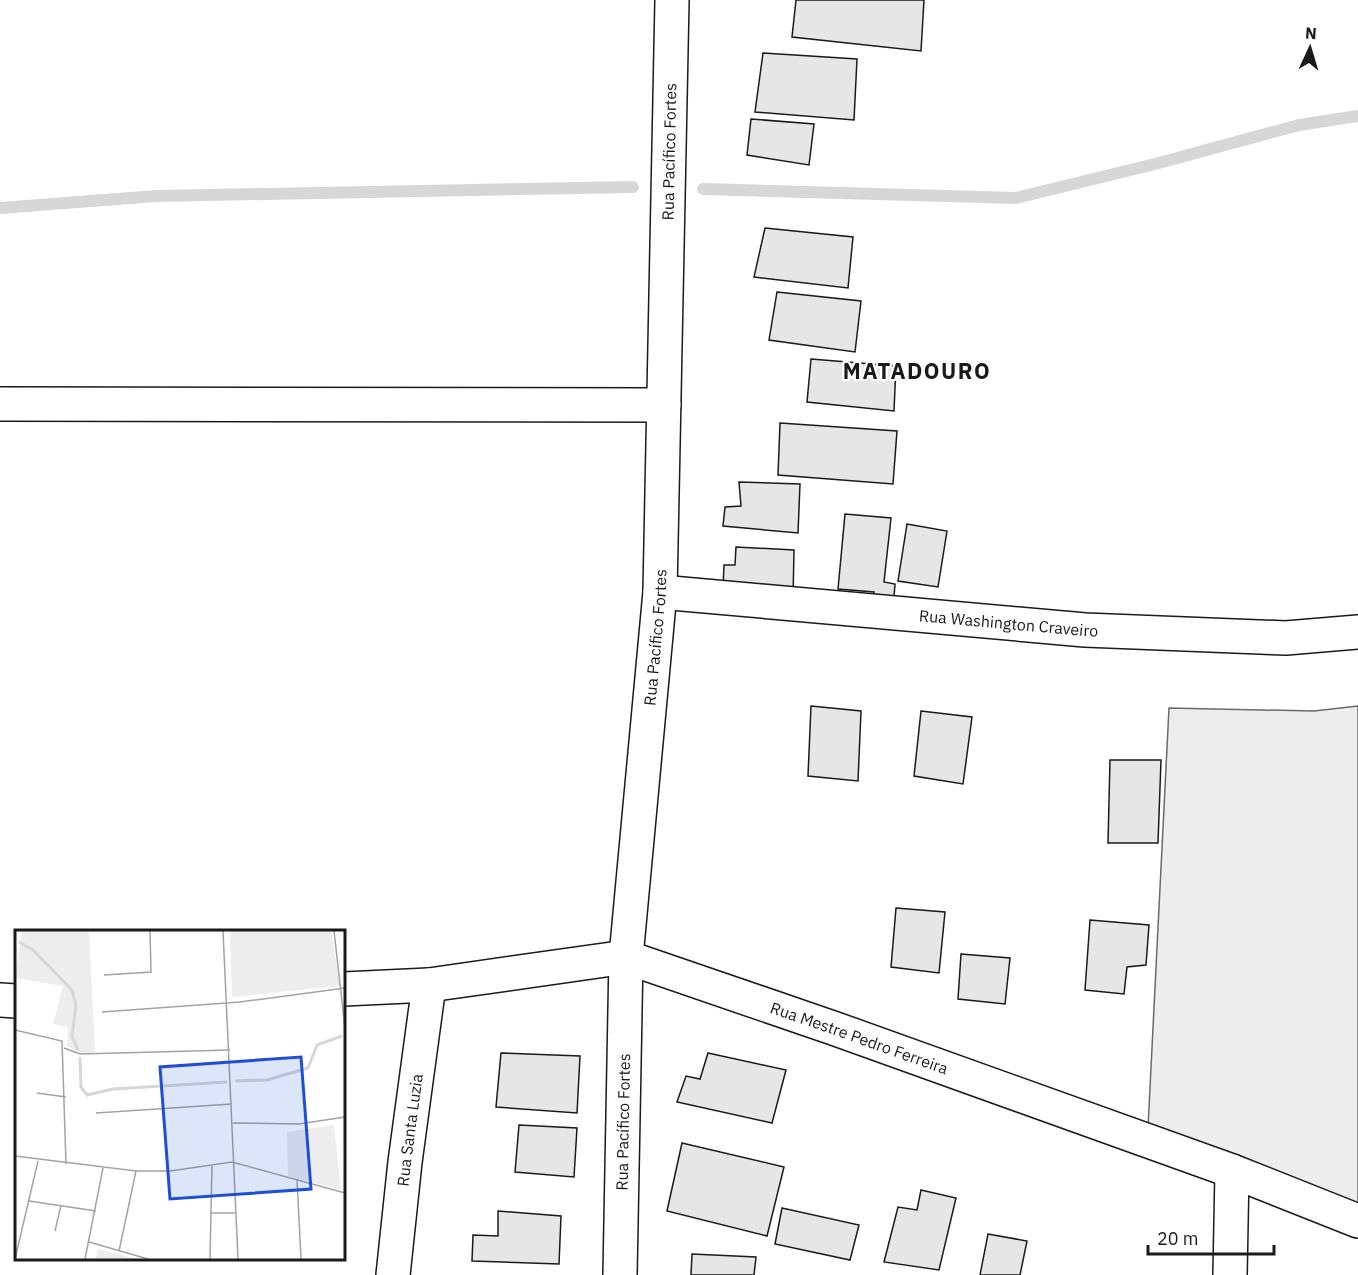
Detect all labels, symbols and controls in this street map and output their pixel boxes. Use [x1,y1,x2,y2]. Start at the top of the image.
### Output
north arrow [1280,18,1340,78]
text: N [1305,23,1318,43]
street label: Rua Pacífico Fortes [658,83,680,221]
district label: MATADOURO [843,356,991,385]
street label: Rua Pacífico Fortes [639,569,670,707]
street label: Rua Washington Craveiro [918,605,1099,641]
inset map [15,930,345,1260]
street label: Rua Mestre Pedro Ferreira [768,997,951,1079]
street label: Rua Pacífico Fortes [612,1053,634,1191]
street label: Rua Santa Luzia [392,1072,427,1187]
scale bar [1148,1218,1274,1256]
text: 20 m [1157,1227,1199,1250]

